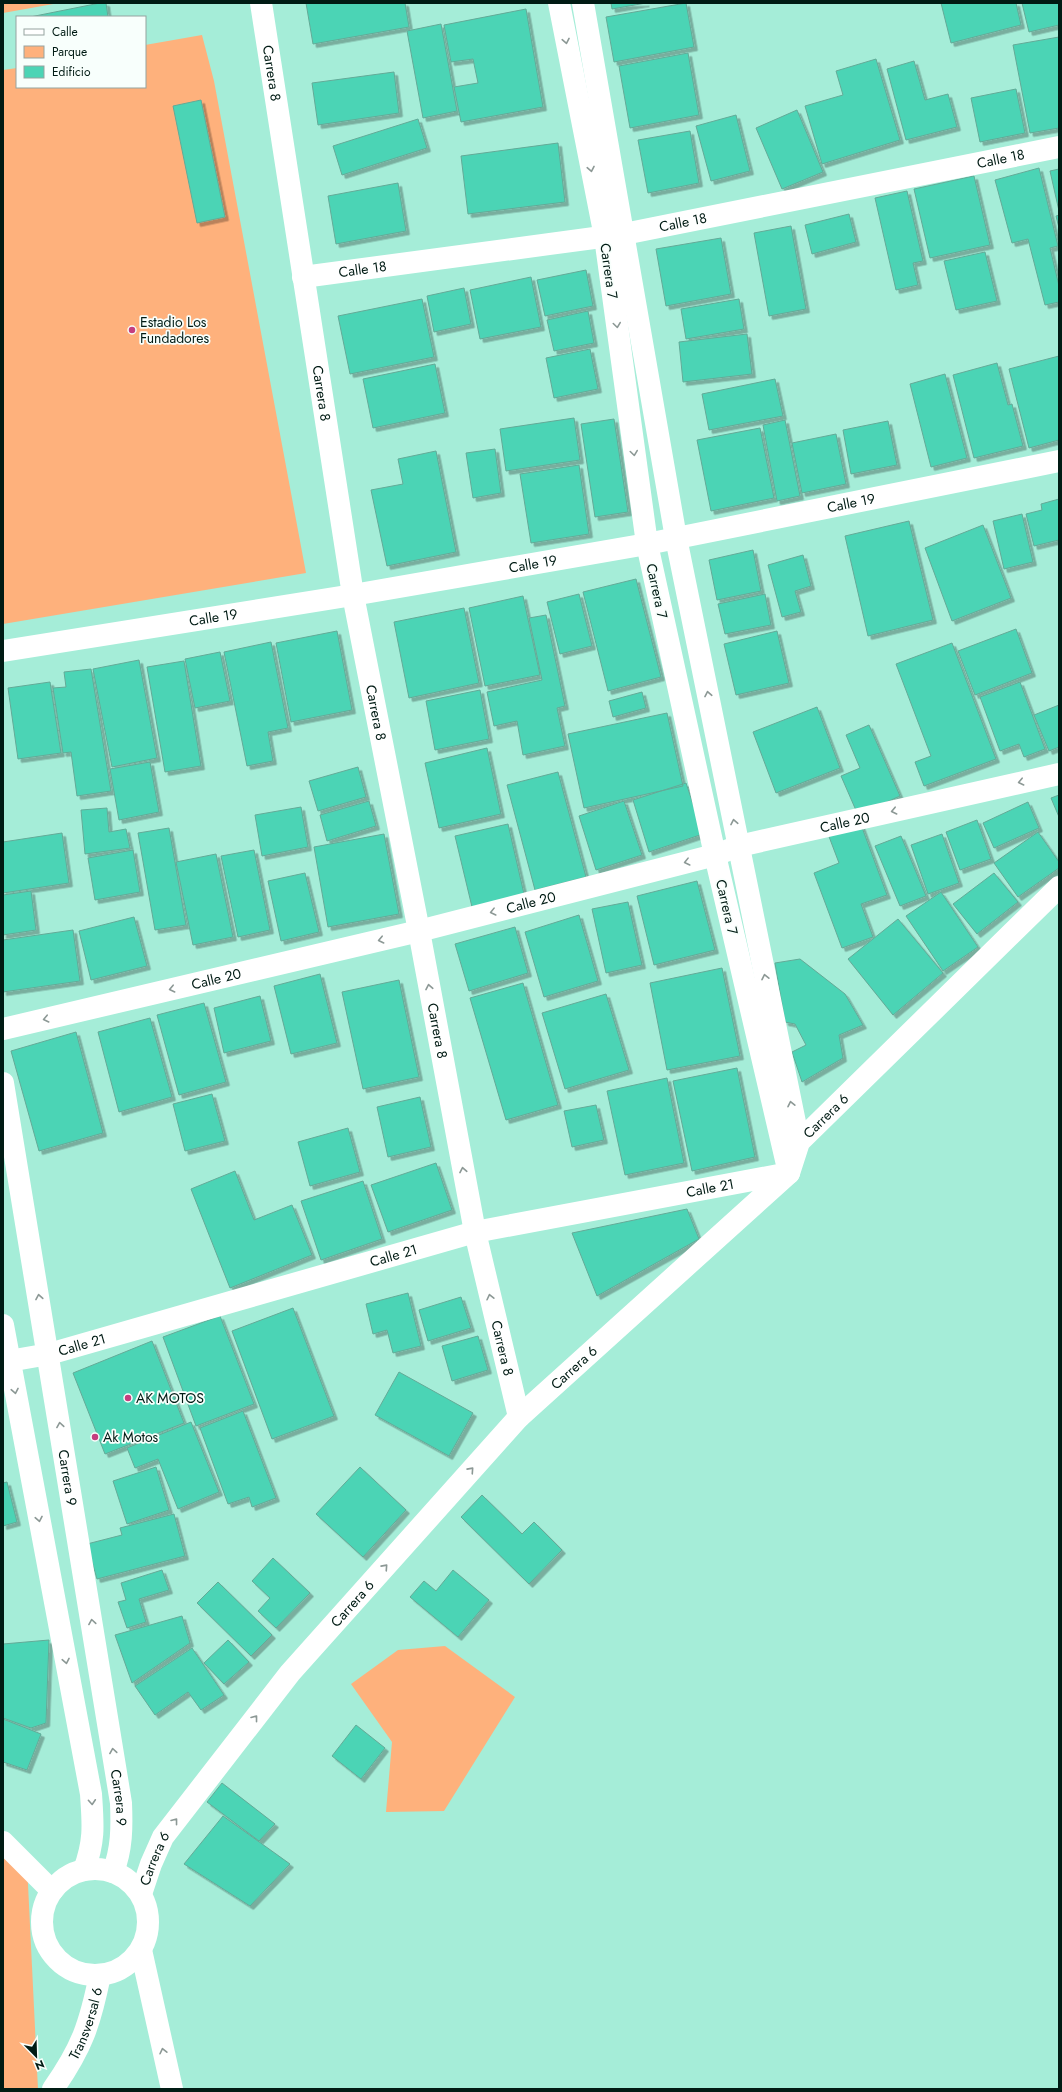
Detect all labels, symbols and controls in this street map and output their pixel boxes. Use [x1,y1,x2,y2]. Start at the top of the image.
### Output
legend [16,16,146,88]
text: Calle [52,23,78,41]
one-way arrow [562,38,570,44]
text: Parque [52,43,87,61]
street label: Carrera 8 [258,44,286,103]
text: Edificio [52,63,91,81]
street label: Calle 18 [975,144,1026,173]
one-way arrow [587,166,595,172]
street label: Calle 18 [657,208,709,237]
street label: Carrera 7 [595,242,623,301]
street label: Calle 18 [337,256,388,282]
place label: Estadio Los Fundadores [140,312,210,348]
one-way arrow [612,322,621,328]
marker: Estadio Los Fundadores [127,325,137,335]
street label: Carrera 8 [307,364,336,423]
one-way arrow [629,450,638,457]
street label: Calle 19 [825,488,877,517]
street label: Calle 19 [507,550,559,578]
street label: Carrera 7 [641,562,673,621]
street label: Calle 19 [188,604,239,631]
street label: Carrera 8 [361,683,391,742]
one-way arrow [704,691,713,698]
one-way arrow [1018,778,1024,786]
one-way arrow [891,806,897,814]
street label: Calle 20 [818,807,872,838]
one-way arrow [730,819,738,825]
one-way arrow [683,858,690,866]
street label: Carrera 7 [711,877,743,937]
street label: Calle 20 [504,886,558,918]
one-way arrow [490,907,496,915]
one-way arrow [377,935,384,943]
street label: Calle 20 [189,963,243,994]
one-way arrow [762,974,770,980]
one-way arrow [169,984,176,993]
one-way arrow [425,984,434,991]
street label: Carrera 8 [423,1001,453,1060]
one-way arrow [43,1014,50,1023]
street label: Carrera 6 [798,1089,853,1143]
one-way arrow [788,1101,796,1107]
one-way arrow [459,1167,468,1173]
street label: Calle 21 [684,1174,736,1202]
street label: Calle 21 [367,1239,420,1272]
one-way arrow [35,1294,44,1300]
one-way arrow [486,1294,495,1301]
street label: Carrera 8 [486,1318,519,1378]
street label: Calle 21 [56,1328,108,1361]
street label: Carrera 6 [546,1341,602,1394]
one-way arrow [10,1388,19,1395]
place label: AK MOTOS [136,1388,204,1408]
marker: AK MOTOS [123,1393,133,1403]
one-way arrow [56,1422,65,1428]
place label: Ak Motos [103,1427,159,1447]
marker: Ak Motos [90,1432,100,1442]
street label: Carrera 9 [53,1448,82,1507]
one-way arrow [467,1467,474,1475]
one-way arrow [34,1516,43,1522]
one-way arrow [380,1564,387,1571]
street label: Carrera 6 [326,1576,379,1631]
one-way arrow [88,1619,97,1626]
one-way arrow [61,1657,70,1664]
one-way arrow [250,1716,257,1723]
one-way arrow [109,1748,118,1754]
street label: Carrera 9 [106,1768,131,1826]
one-way arrow [87,1799,96,1805]
one-way arrow [171,1819,178,1826]
street label: Carrera 6 [135,1827,174,1888]
street label: Transversal 6 [64,1985,107,2063]
north arrow [16,2036,56,2076]
one-way arrow [160,2048,168,2054]
text: N [33,2056,47,2074]

